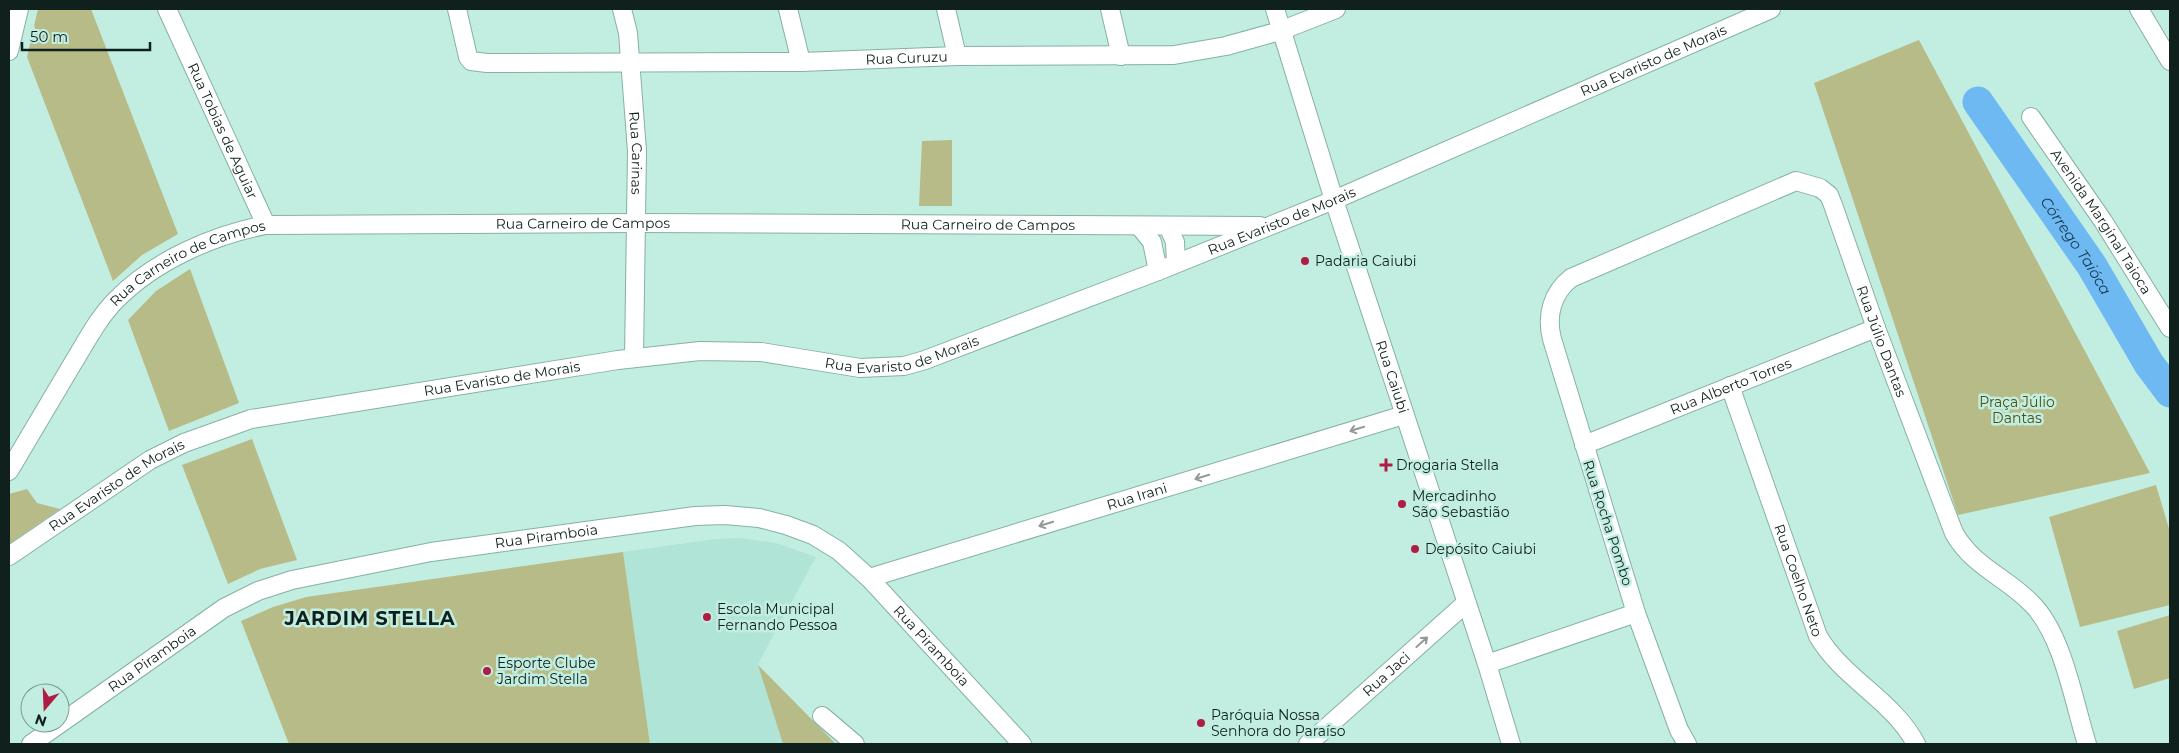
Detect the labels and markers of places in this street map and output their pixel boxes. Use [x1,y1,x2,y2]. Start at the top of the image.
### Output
place label: Padaria Caiubi [1315,252,1417,270]
marker: Padaria Caiubi [1299,255,1311,267]
place label: Drogaria Stella [1396,456,1499,474]
marker: Drogaria Stella [1380,459,1392,471]
place label: Mercadinho São Sebastião [1412,487,1510,521]
marker: Mercadinho São Sebastião [1396,498,1408,510]
place label: Depósito Caiubi [1425,540,1536,558]
marker: Depósito Caiubi [1409,543,1421,555]
place label: Escola Municipal Fernando Pessoa [717,600,838,634]
marker: Escola Municipal Fernando Pessoa [701,611,713,623]
place label: Esporte Clube Jardim Stella [496,654,596,688]
marker: Esporte Clube Jardim Stella [481,665,493,677]
place label: Paróquia Nossa Senhora do Paraíso [1211,706,1346,740]
marker: Paróquia Nossa Senhora do Paraíso [1195,717,1207,729]

